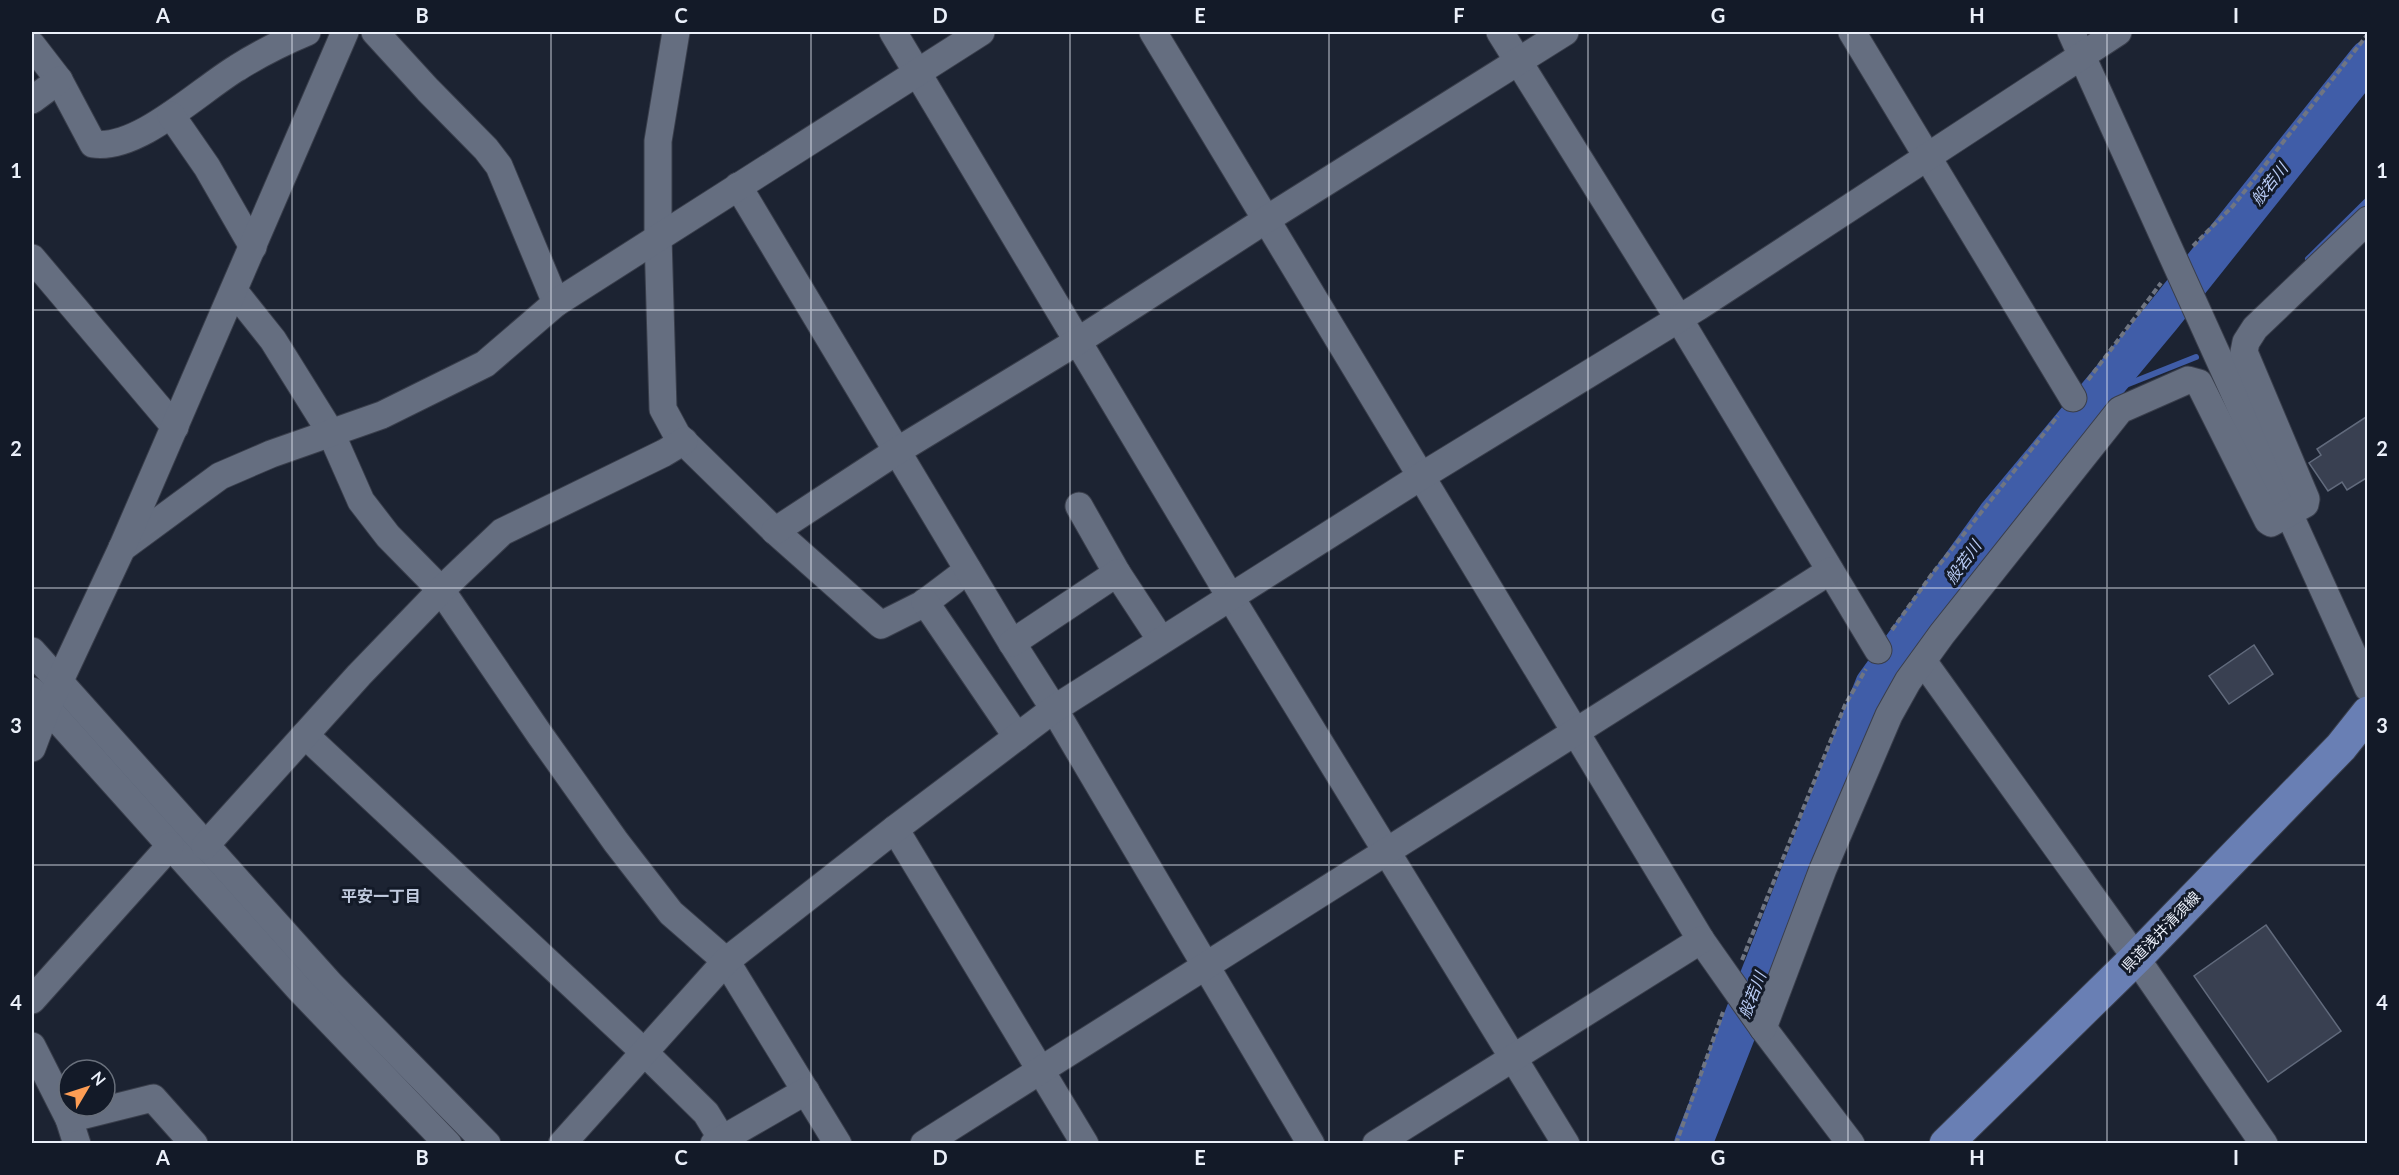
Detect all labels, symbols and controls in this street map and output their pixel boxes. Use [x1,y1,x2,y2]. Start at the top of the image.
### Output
text: A [155,3,170,27]
text: B [415,3,429,27]
text: C [674,3,688,27]
text: D [932,3,948,27]
text: E [1194,3,1206,27]
text: F [1453,3,1465,27]
text: G [1711,3,1725,27]
text: H [1969,3,1985,27]
text: I [2233,3,2239,27]
water label: 般若川 [2246,157,2292,208]
text: 1 [10,158,22,182]
text: 1 [2376,158,2388,182]
text: 2 [10,436,22,460]
text: 2 [2376,436,2388,460]
water label: 般若川 [1941,535,1986,587]
text: 3 [10,713,22,737]
text: 3 [2376,713,2388,737]
district label: 平安一丁目 [341,886,421,905]
street label: 県道浅井清須線 [2117,887,2203,975]
water label: 般若川 [1734,967,1770,1021]
text: 4 [10,990,22,1014]
text: 4 [2376,990,2388,1014]
north arrow [57,1058,117,1118]
text: N [88,1067,110,1089]
text: A [155,1145,170,1169]
text: B [415,1145,429,1169]
text: C [674,1145,688,1169]
text: D [932,1145,948,1169]
text: E [1194,1145,1206,1169]
text: F [1453,1145,1465,1169]
text: G [1711,1145,1725,1169]
text: H [1969,1145,1985,1169]
text: I [2233,1145,2239,1169]

